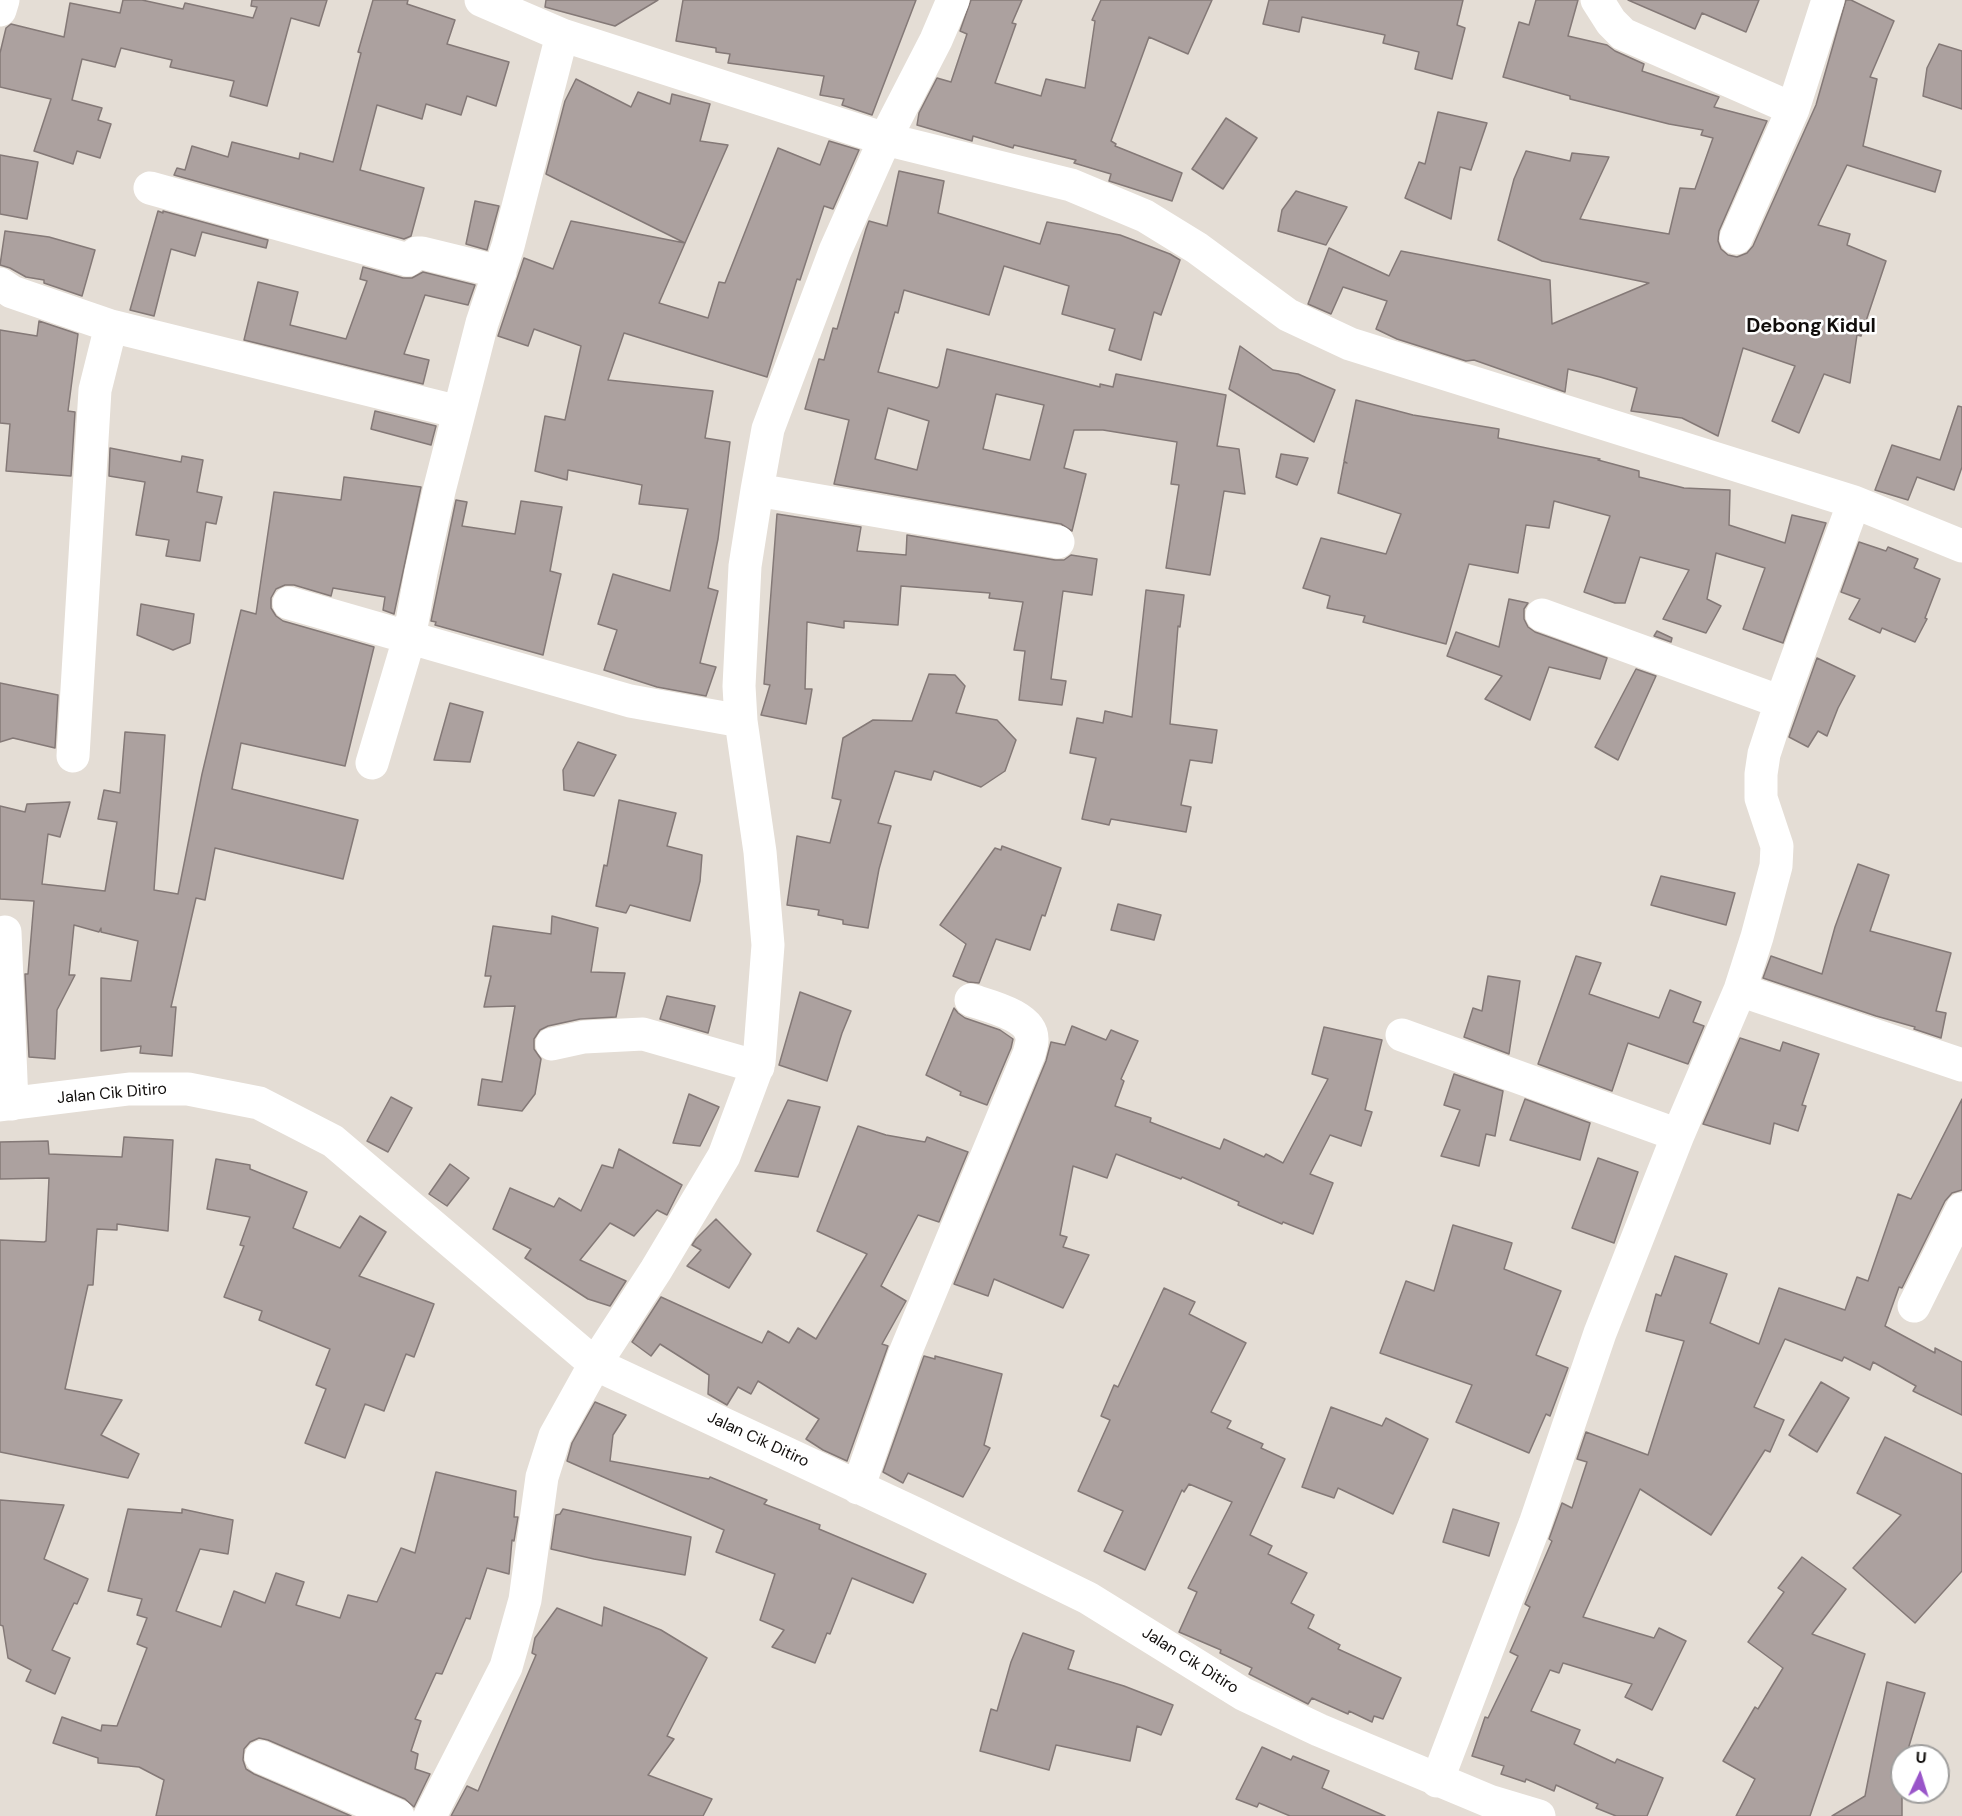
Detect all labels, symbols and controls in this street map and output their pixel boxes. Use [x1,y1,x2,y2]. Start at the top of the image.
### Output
district label: Debong Kidul [1746,315,1876,339]
street label: Jalan Cik Ditiro [56,1080,168,1108]
street label: Jalan Cik Ditiro [704,1408,812,1472]
street label: Jalan Cik Ditiro [1138,1624,1242,1698]
north arrow [1890,1744,1950,1804]
text: U [1915,1747,1927,1768]

